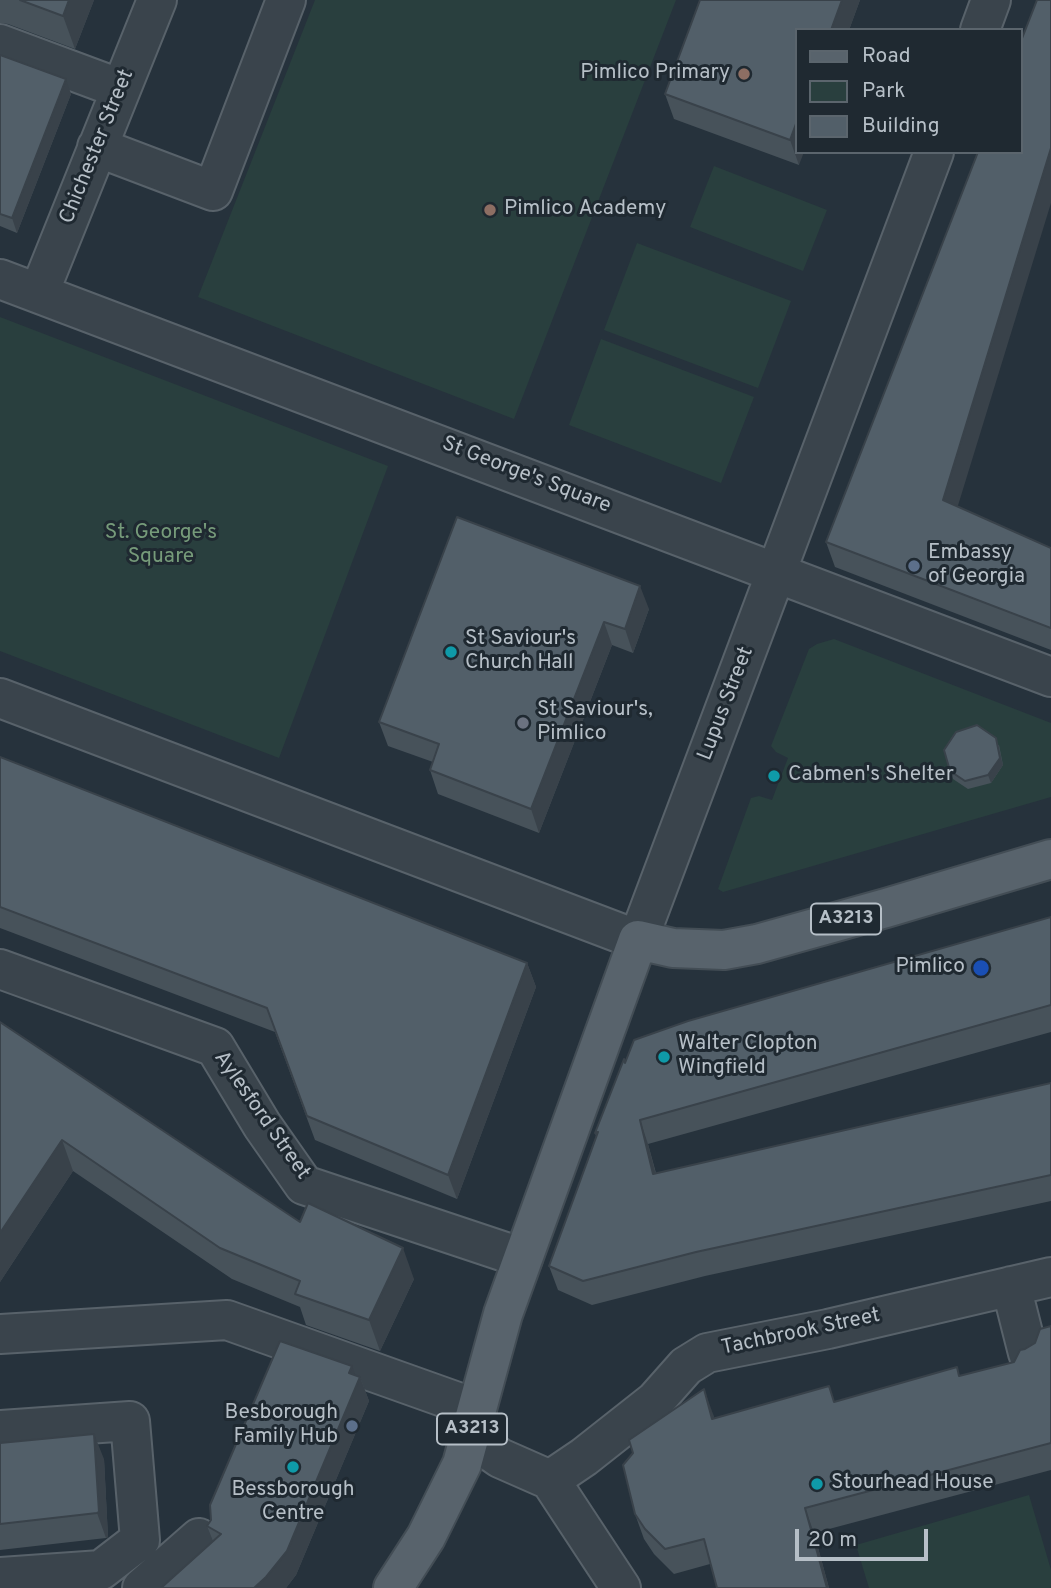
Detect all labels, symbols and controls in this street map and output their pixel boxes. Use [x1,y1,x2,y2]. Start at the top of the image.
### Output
legend [796,28,1023,154]
text: Road [862,43,911,70]
place label: Pimlico Primary [580,61,730,87]
street label: Chichester Street [56,66,140,228]
marker: Pimlico Primary [736,66,752,82]
text: Park [862,78,905,105]
text: Building [862,113,940,140]
place label: Pimlico Academy [504,197,666,223]
marker: Pimlico Academy [482,202,498,218]
street label: St George's Square [438,432,614,520]
park label: St. George's Square [105,521,217,571]
place label: Embassy of Georgia [928,541,1025,591]
marker: Embassy of Georgia [906,558,922,574]
place label: St Saviour's Church Hall [465,627,576,677]
street label: Lupus Street [694,643,760,765]
marker: St Saviour's Church Hall [443,644,459,660]
place label: St Saviour's, Pimlico [537,698,653,748]
marker: St Saviour's, Pimlico [515,715,531,731]
place label: Cabmen's Shelter [788,763,954,789]
marker: Cabmen's Shelter [766,768,782,784]
road number: A3213 [811,903,881,934]
place label: Pimlico [895,955,965,981]
marker: Pimlico [971,958,991,978]
place label: Walter Clopton Wingfield [678,1032,818,1082]
street label: Aylesford Street [207,1047,315,1185]
marker: Walter Clopton Wingfield [656,1049,672,1065]
street label: Tachbrook Street [719,1304,883,1362]
place label: Besborough Family Hub [225,1401,338,1451]
road number: A3213 [437,1414,507,1444]
marker: Besborough Family Hub [344,1418,360,1434]
marker: Bessborough Centre [285,1459,301,1475]
place label: Stourhead House [831,1471,993,1497]
marker: Stourhead House [809,1476,825,1492]
place label: Bessborough Centre [231,1478,355,1528]
scale bar [799,1514,932,1558]
text: 20 m [808,1527,857,1554]

